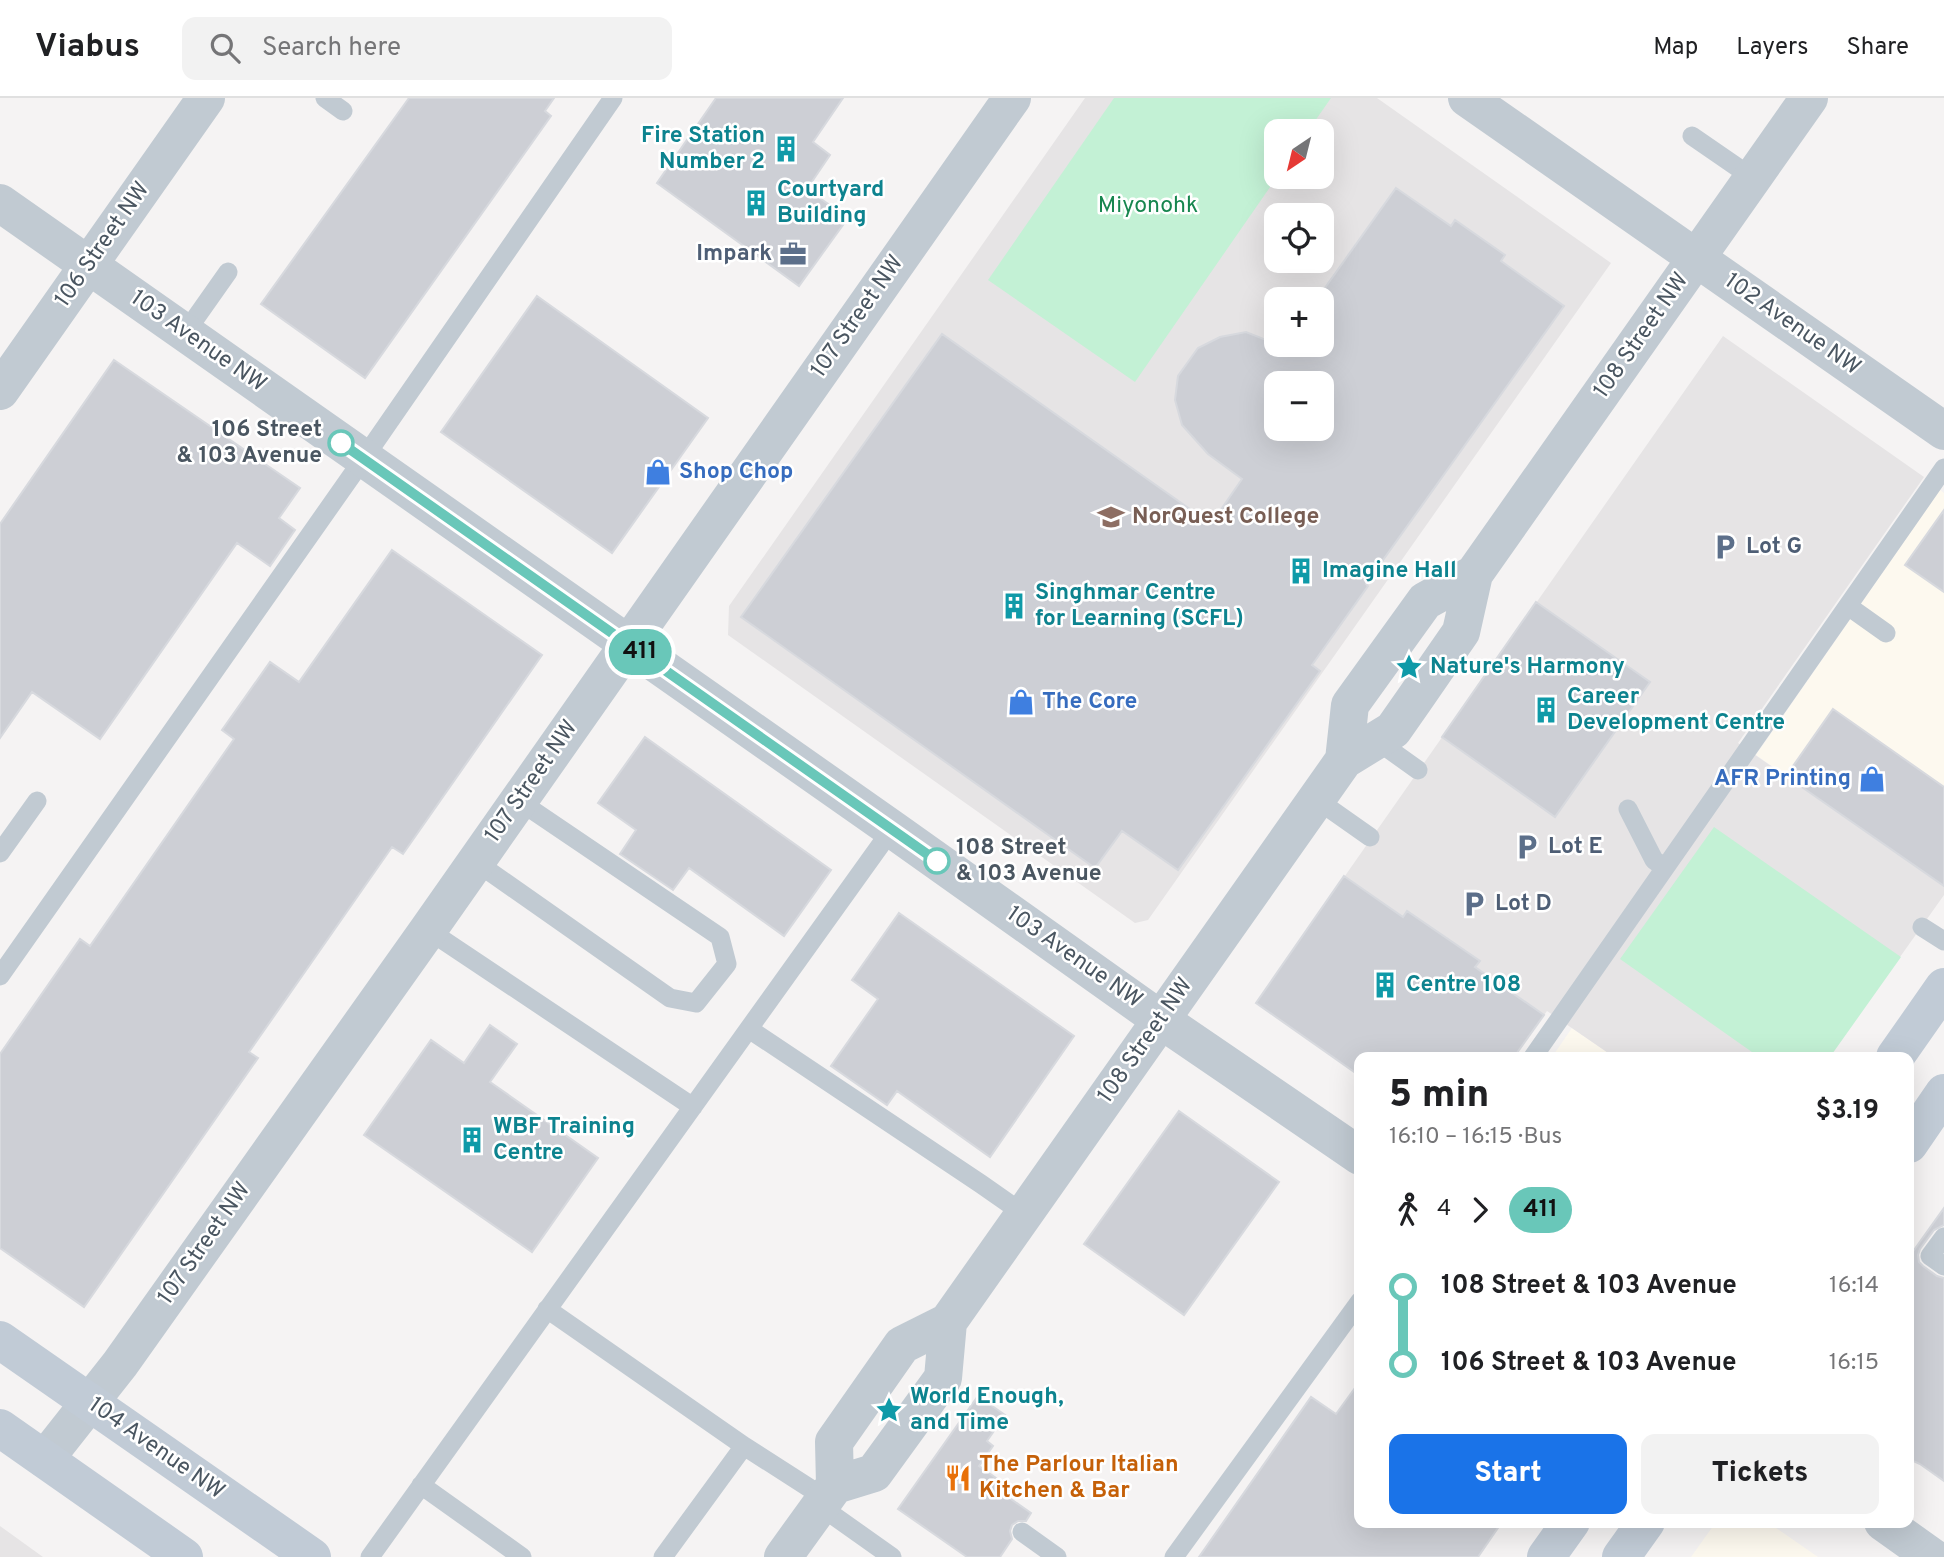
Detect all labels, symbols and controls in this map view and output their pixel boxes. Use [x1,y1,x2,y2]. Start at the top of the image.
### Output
search box [182,17,672,80]
text: Viabus [35,27,140,69]
icon: search [206,29,244,67]
text: Search here [262,32,401,65]
text: Map [1653,33,1698,63]
text: Layers [1736,33,1808,63]
text: Share [1846,33,1909,63]
north arrow [1264,119,1334,189]
map controls [1264,119,1334,441]
place label: Fire Station Number 2 [641,122,765,177]
building icon: Fire Station Number 2 [771,134,801,164]
place label: Courtyard Building [777,176,884,231]
street label: 106 Street NW [49,177,157,313]
building icon: Courtyard Building [741,188,771,218]
park label: Miyonohk [1098,192,1198,221]
button: locate [1264,203,1334,273]
office icon: Impark [778,239,808,269]
place label: Impark [696,240,772,269]
street label: 107 Street NW [805,250,911,384]
street label: 102 Avenue NW [1718,267,1866,383]
street label: 108 Street NW [1588,268,1696,404]
street label: 103 Avenue NW [124,284,272,400]
button: + [1264,287,1334,357]
button: − [1264,371,1334,441]
place label: 106 Street & 103 Avenue [177,416,322,471]
marker: 106 Street & 103 Avenue [328,430,354,456]
shop icon: Shop Chop [643,457,673,487]
place label: Shop Chop [679,458,793,487]
school or university icon: NorQuest College [1096,502,1126,532]
place label: NorQuest College [1132,503,1319,532]
parking icon: Lot G [1710,532,1740,562]
place label: Lot G [1746,533,1802,562]
building icon: Imagine Hall [1286,556,1316,586]
place label: Imagine Hall [1322,557,1457,586]
place label: Singhmar Centre for Learning (SCFL) [1035,579,1244,634]
building icon: Singhmar Centre for Learning (SCFL) [999,591,1029,621]
line badge: 411 [600,629,680,675]
text: 411 [623,637,657,667]
place icon: Nature's Harmony [1394,652,1424,682]
place label: Nature's Harmony [1430,653,1625,682]
place label: Career Development Centre [1567,683,1785,738]
shop icon: The Core [1006,687,1036,717]
place label: The Core [1042,688,1137,717]
building icon: Career Development Centre [1531,695,1561,725]
street label: 107 Street NW [479,715,585,849]
shop icon: AFR Printing [1857,764,1887,794]
place label: AFR Printing [1714,765,1851,794]
parking icon: Lot E [1512,832,1542,862]
place label: Lot E [1548,833,1603,862]
place label: 108 Street & 103 Avenue [956,834,1101,889]
marker: 108 Street & 103 Avenue [924,848,950,874]
parking icon: Lot D [1459,889,1489,919]
place label: Lot D [1495,890,1552,919]
street label: 103 Avenue NW [1000,900,1148,1016]
building icon: Centre 108 [1370,970,1400,1000]
place label: Centre 108 [1406,971,1521,1000]
street label: 108 Street NW [1092,973,1200,1109]
text: 5 min [1389,1072,1489,1121]
text: $3.19 [1816,1095,1879,1128]
place label: WBF Training Centre [493,1113,635,1168]
text: 16:10 – 16:15 · Bus [1389,1123,1562,1152]
building icon: WBF Training Centre [457,1125,487,1155]
street label: 107 Street NW [152,1177,258,1311]
icon: walk [1389,1191,1427,1229]
icon: forward [1461,1191,1499,1229]
text: 4 [1437,1195,1451,1224]
text: 411 [1523,1195,1558,1225]
text: 108 Street & 103 Avenue [1441,1270,1737,1303]
text: 16:14 [1829,1272,1879,1301]
text: 106 Street & 103 Avenue [1441,1347,1736,1380]
text: 16:15 [1829,1349,1879,1378]
place label: World Enough, and Time [910,1383,1064,1438]
street label: 104 Avenue NW [82,1391,230,1507]
place icon: World Enough, and Time [874,1395,904,1425]
button: Start [1389,1434,1627,1514]
button: Tickets [1641,1434,1879,1514]
place label: The Parlour Italian Kitchen & Bar [979,1451,1179,1506]
restaurant icon: The Parlour Italian Kitchen & Bar [943,1463,973,1493]

